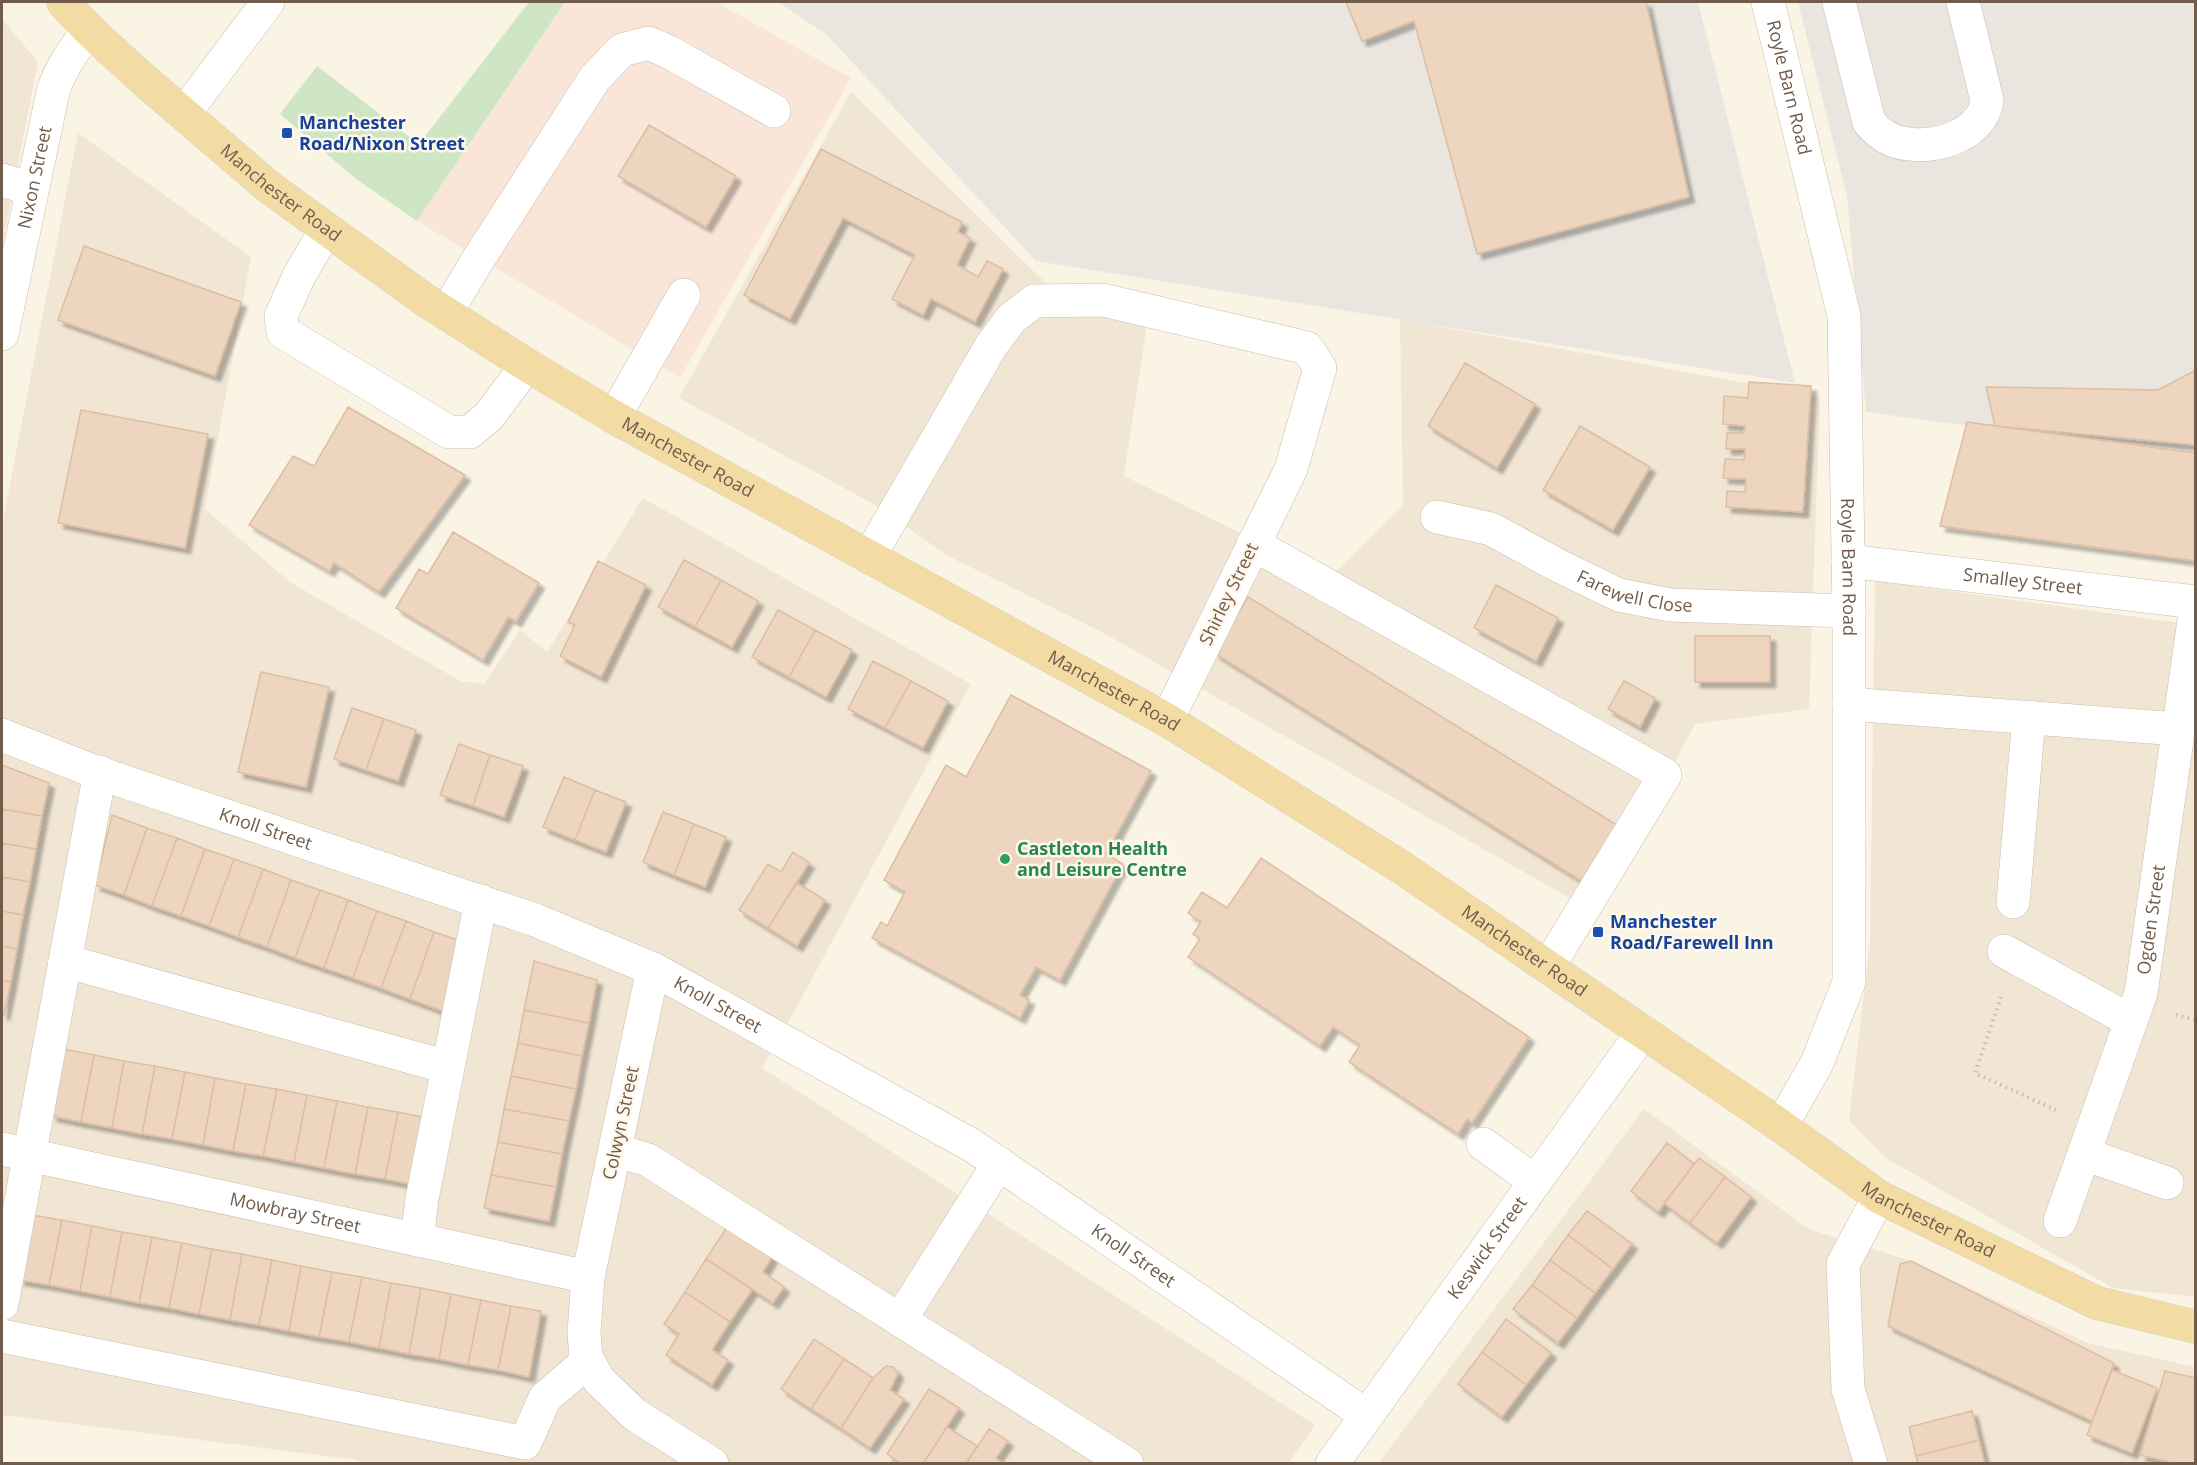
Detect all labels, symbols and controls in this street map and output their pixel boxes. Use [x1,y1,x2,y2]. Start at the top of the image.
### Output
street label: Royle Barn Road [1762,17,1818,157]
place label: Manchester Road/Nixon Street [299,110,465,155]
street label: Nixon Street [12,124,57,231]
marker: Manchester Road/Nixon Street [280,126,294,140]
street label: Manchester Road [216,138,347,247]
street label: Manchester Road [618,411,758,502]
street label: Royle Barn Road [1836,498,1862,636]
street label: Shirley Street [1193,538,1263,649]
street label: Smalley Street [1962,562,2084,600]
street label: Farewell Close [1573,564,1693,617]
street label: Manchester Road [1044,644,1185,736]
street label: Knoll Street [216,801,316,855]
place label: Castleton Health and Leisure Centre [1017,836,1187,881]
marker: Castleton Health and Leisure Centre [998,852,1012,866]
street label: Ogden Street [2131,863,2170,976]
street label: Manchester Road [1457,899,1592,1001]
place label: Manchester Road/Farewell Inn [1610,909,1774,954]
marker: Manchester Road/Farewell Inn [1591,925,1605,939]
street label: Knoll Street [670,970,766,1038]
street label: Colwyn Street [596,1064,644,1182]
street label: Manchester Road [1857,1175,2000,1263]
street label: Mowbray Street [228,1186,363,1238]
street label: Keswick Street [1441,1191,1532,1304]
street label: Knoll Street [1087,1218,1181,1292]

